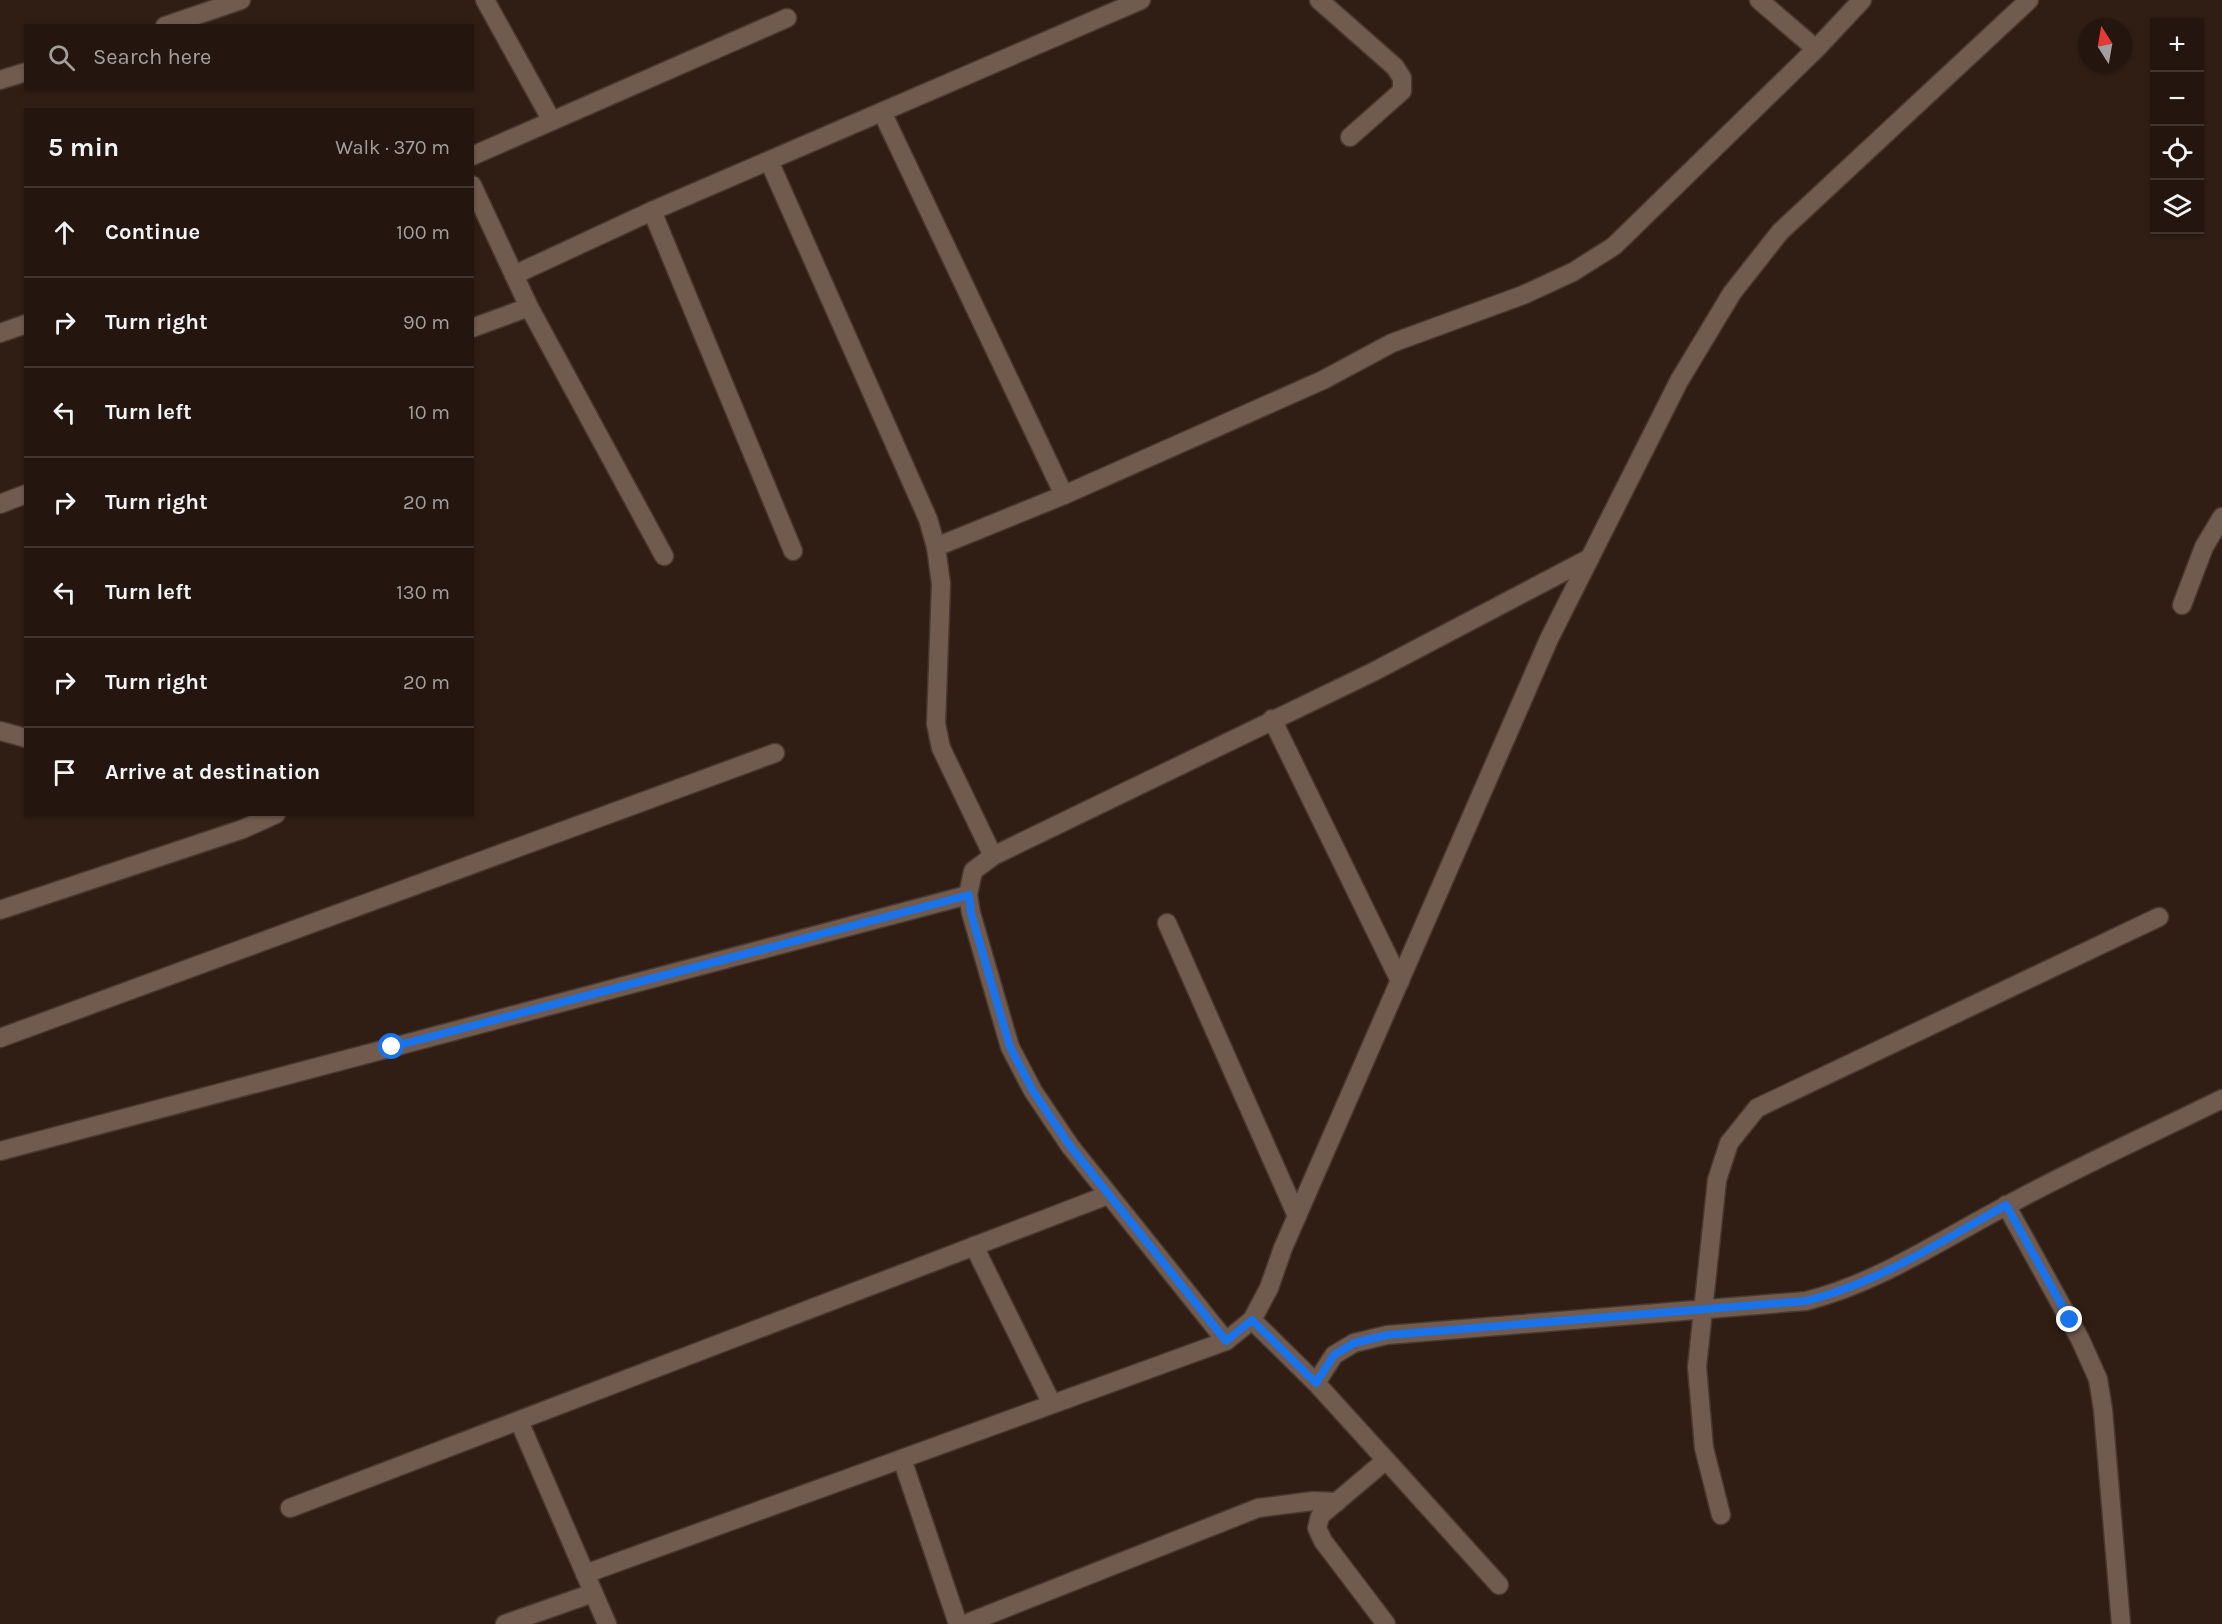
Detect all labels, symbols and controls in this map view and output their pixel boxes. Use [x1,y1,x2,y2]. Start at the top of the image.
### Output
north arrow [2078,18,2132,72]
map controls [2150,18,2204,234]
button: + [2150,18,2204,72]
search box [24,24,474,90]
icon: search [45,41,78,74]
text: Search here [93,44,211,70]
button: − [2150,72,2204,126]
button: locate [2150,126,2204,180]
text: 5 min [48,132,119,163]
text: Walk · 370 m [335,136,450,159]
button: layers [2150,180,2204,234]
icon: ahead [48,216,81,249]
text: Continue [105,219,200,245]
text: 100 m [396,221,450,244]
icon: right [48,306,81,339]
text: Turn right [105,309,208,335]
text: 90 m [403,311,450,334]
icon: left [48,396,81,429]
text: Turn left [105,399,192,425]
text: 10 m [408,401,450,424]
icon: right [48,486,81,519]
text: Turn right [105,489,208,515]
text: 20 m [403,491,450,514]
icon: left [48,576,81,609]
text: Turn left [105,579,192,605]
text: 130 m [396,581,450,604]
icon: right [48,666,81,699]
text: Turn right [105,669,208,695]
text: 20 m [403,671,450,694]
icon: arrive [48,756,81,789]
text: Arrive at destination [105,759,320,785]
route start [378,1033,404,1059]
route end [2056,1306,2082,1332]

